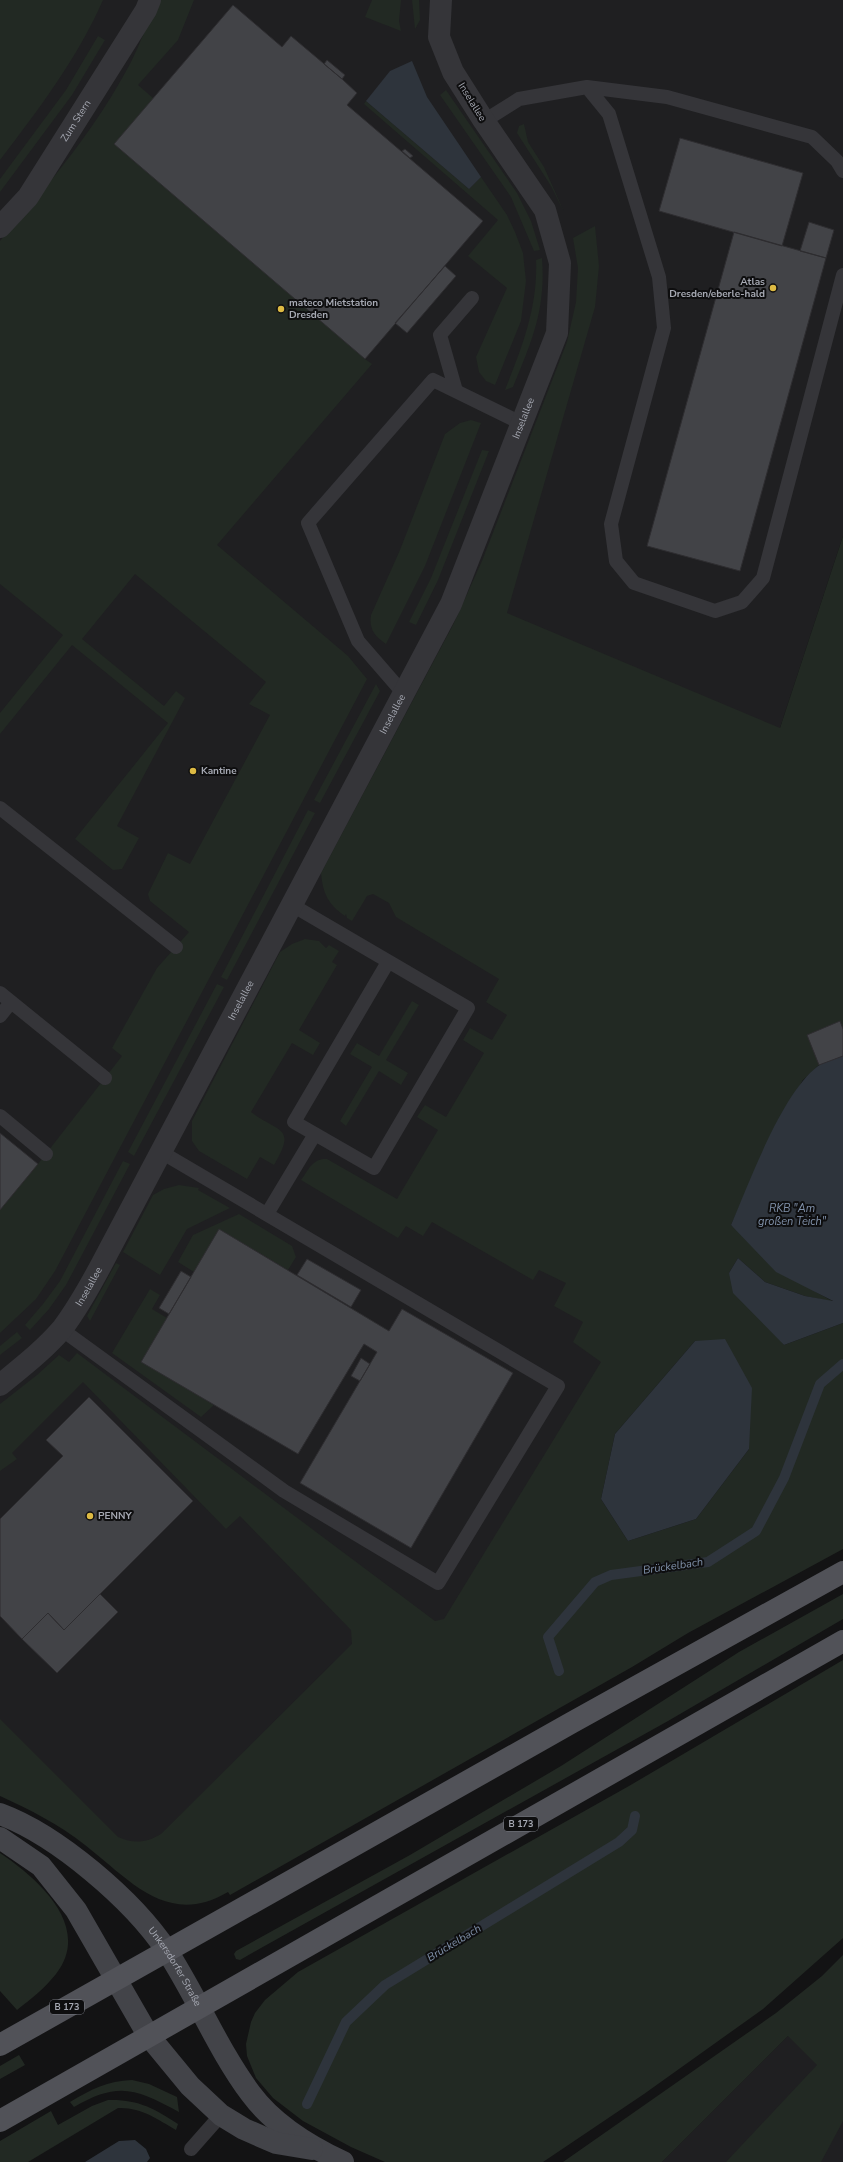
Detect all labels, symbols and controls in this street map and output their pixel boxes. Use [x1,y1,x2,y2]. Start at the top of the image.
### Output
street label: Inselallee [455,80,489,124]
street label: Zum Stern [58,97,94,144]
place label: Atlas Dresden/eberle-hald [669,275,765,301]
marker: Atlas Dresden/eberle-hald [768,283,778,293]
place label: mateco Mietstation Dresden [289,296,378,322]
marker: mateco Mietstation Dresden [276,304,286,314]
street label: Inselallee [509,396,538,441]
street label: Inselallee [376,692,409,737]
place label: Kantine [201,764,237,778]
marker: Kantine [188,766,198,776]
street label: Inselallee [225,978,257,1023]
water label: RKB "Am großen Teich" [758,1201,827,1229]
street label: Inselallee [72,1265,106,1309]
place label: PENNY [98,1509,132,1523]
marker: PENNY [85,1511,95,1521]
water label: Brückelbach [642,1554,704,1578]
road number: B 173 [504,1817,538,1831]
water label: Brückelbach [424,1921,484,1965]
street label: Unkersdorfer Straße [145,1924,205,2009]
road number: B 173 [50,2000,84,2014]

